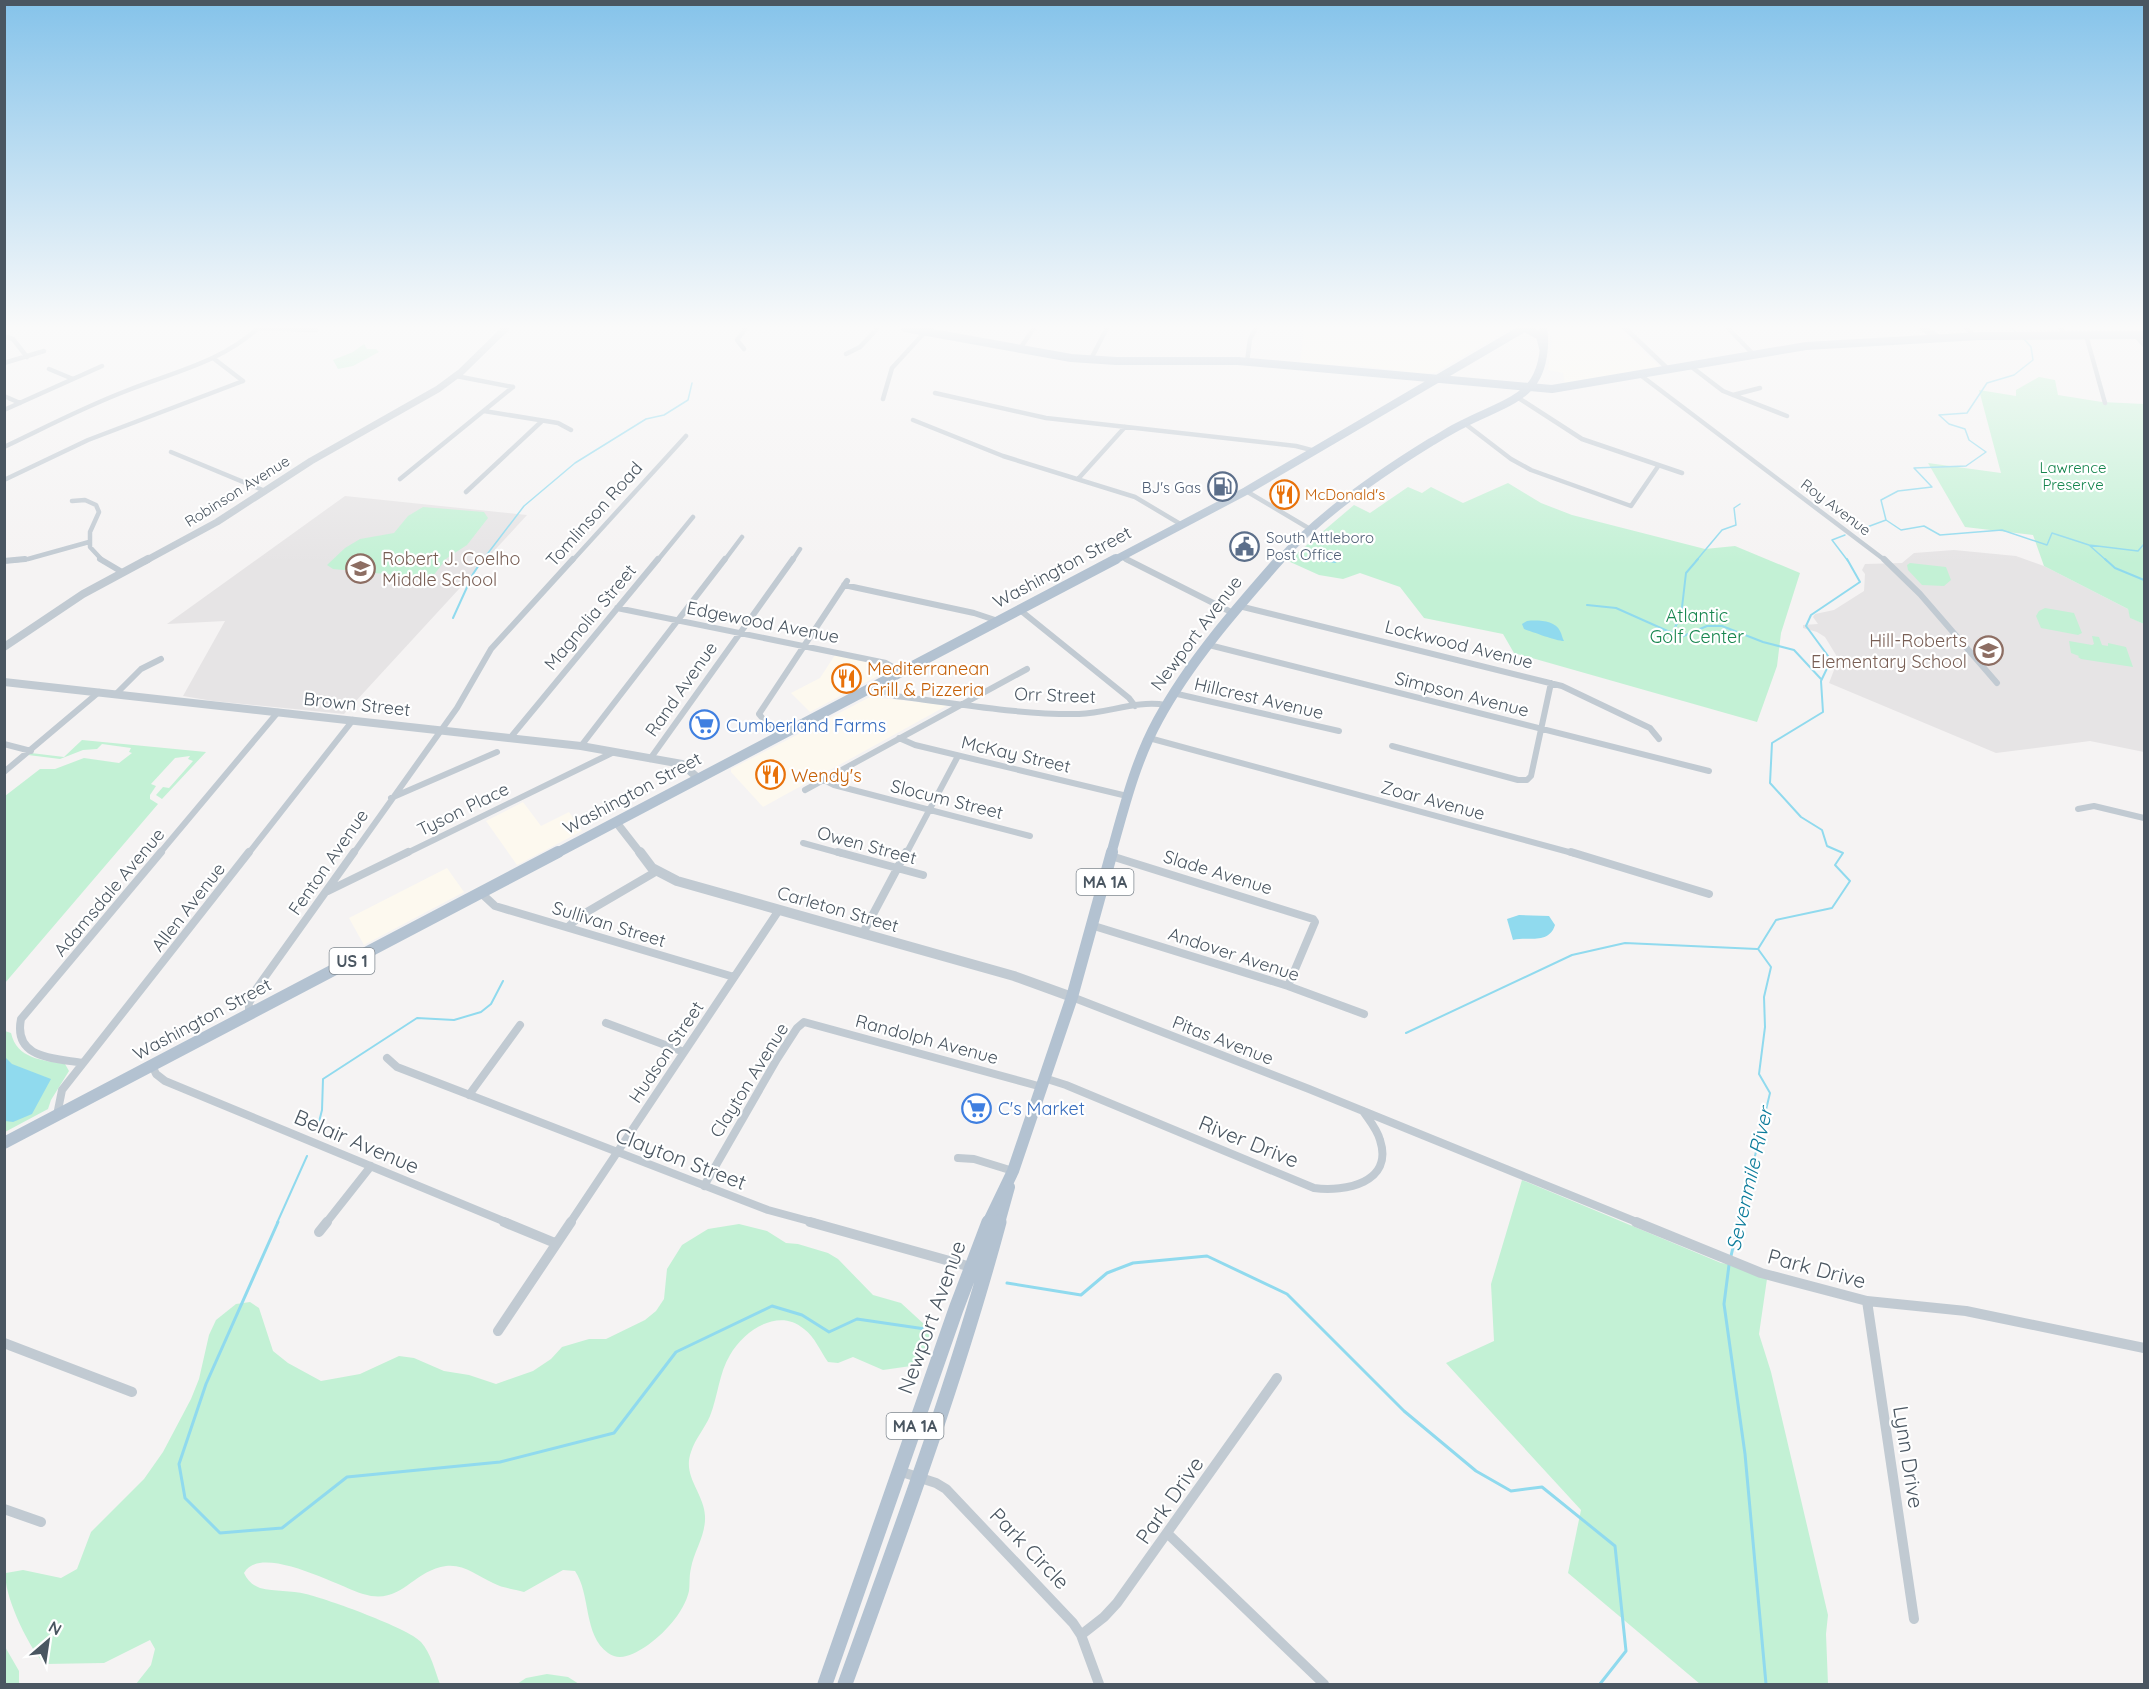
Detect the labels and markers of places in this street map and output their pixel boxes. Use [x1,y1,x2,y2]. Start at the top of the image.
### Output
fuel station icon: BJ's Gas [1206,471,1238,503]
place label: BJ's Gas [1142,478,1201,497]
restaurant icon: McDonald's [1268,478,1300,510]
place label: McDonald's [1305,485,1385,504]
place label: South Attleboro Post Office [1266,528,1374,564]
public building icon: South Attleboro Post Office [1229,530,1261,562]
place label: Robert J. Coelho Middle School [382,547,520,591]
school or university icon: Robert J. Coelho Middle School [345,552,377,584]
place label: Hill-Roberts Elementary School [1811,629,1967,673]
school or university icon: Hill-Roberts Elementary School [1972,634,2004,666]
place label: Mediterranean Grill & Pizzeria [867,657,990,701]
restaurant icon: Mediterranean Grill & Pizzeria [830,662,862,694]
supermarket icon: Cumberland Farms [689,709,721,741]
place label: Cumberland Farms [726,714,886,737]
restaurant icon: Wendy's [754,759,786,791]
place label: Wendy's [791,764,862,787]
supermarket icon: C's Market [961,1092,993,1124]
place label: C's Market [998,1097,1085,1120]

